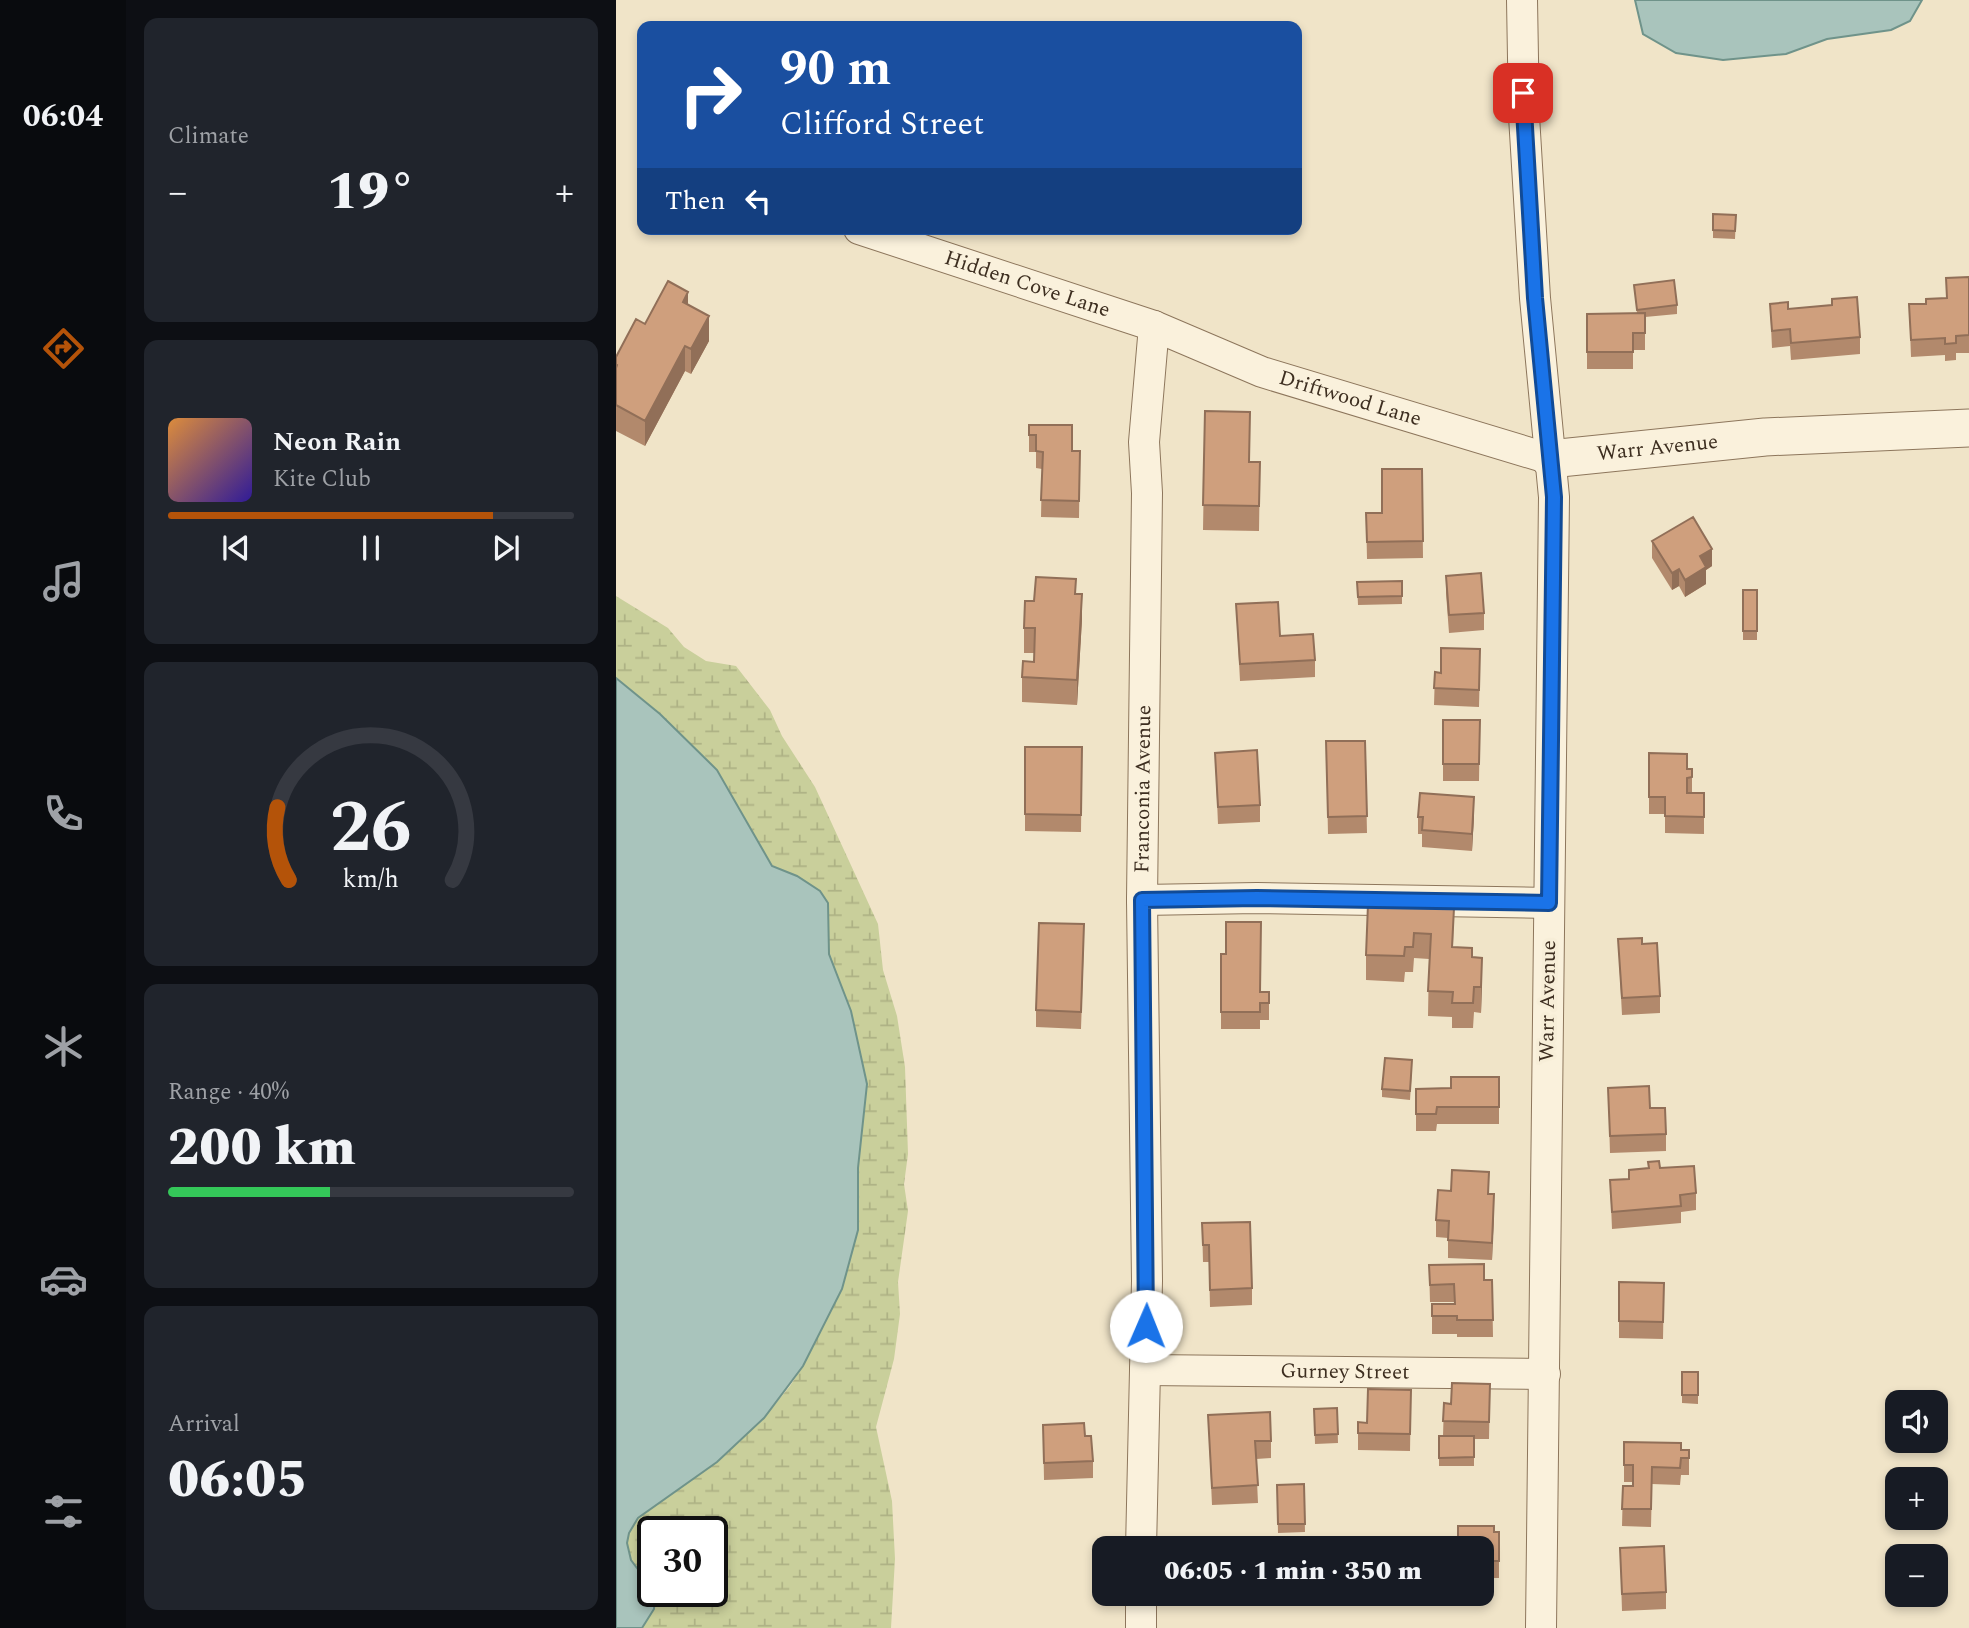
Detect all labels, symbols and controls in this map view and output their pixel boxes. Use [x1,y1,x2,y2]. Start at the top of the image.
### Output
text: 90 m [780,32,891,107]
icon: right [665,49,756,140]
pin [1493,63,1553,123]
icon: arrive [1504,74,1542,112]
text: 06:04 [23,92,103,141]
text: Clifford Street [780,100,984,149]
text: Climate [168,119,249,154]
text: 19° [327,153,415,232]
text: − [168,164,187,222]
text: + [555,164,574,222]
text: Then [665,181,725,221]
icon: left [739,182,777,220]
street label: Hidden Cove Lane [940,242,1114,326]
icon: directions [39,324,88,373]
street label: Driftwood Lane [1275,362,1425,435]
text: Neon Rain [273,422,401,462]
street label: Warr Avenue [1595,426,1720,470]
text: Kite Club [273,462,371,497]
icon: previous [217,529,255,567]
icon: pause [352,529,390,567]
icon: next [487,529,525,567]
icon: music [39,557,88,606]
street label: Franconia Avenue [1126,705,1160,873]
text: 26 [330,773,412,884]
icon: phone [39,789,88,838]
text: km/h [343,861,399,899]
street label: Warr Avenue [1531,940,1565,1062]
icon: climate [39,1022,88,1071]
text: Range · 40% [168,1075,289,1110]
text: 200 km [168,1109,356,1188]
icon: car [39,1255,88,1304]
position arrow [1109,1289,1183,1363]
street label: Gurney Street [1280,1355,1410,1389]
map controls [1885,1390,1948,1607]
button: sound [1885,1390,1948,1453]
text: Arrival [168,1407,240,1442]
text: 06:05 [168,1441,307,1520]
button: + [1885,1467,1948,1530]
icon: filters [39,1487,88,1536]
speed limit sign: 30 [637,1516,728,1607]
button: − [1885,1544,1948,1607]
text: 06:05 · 1 min · 350 m [1164,1551,1422,1591]

